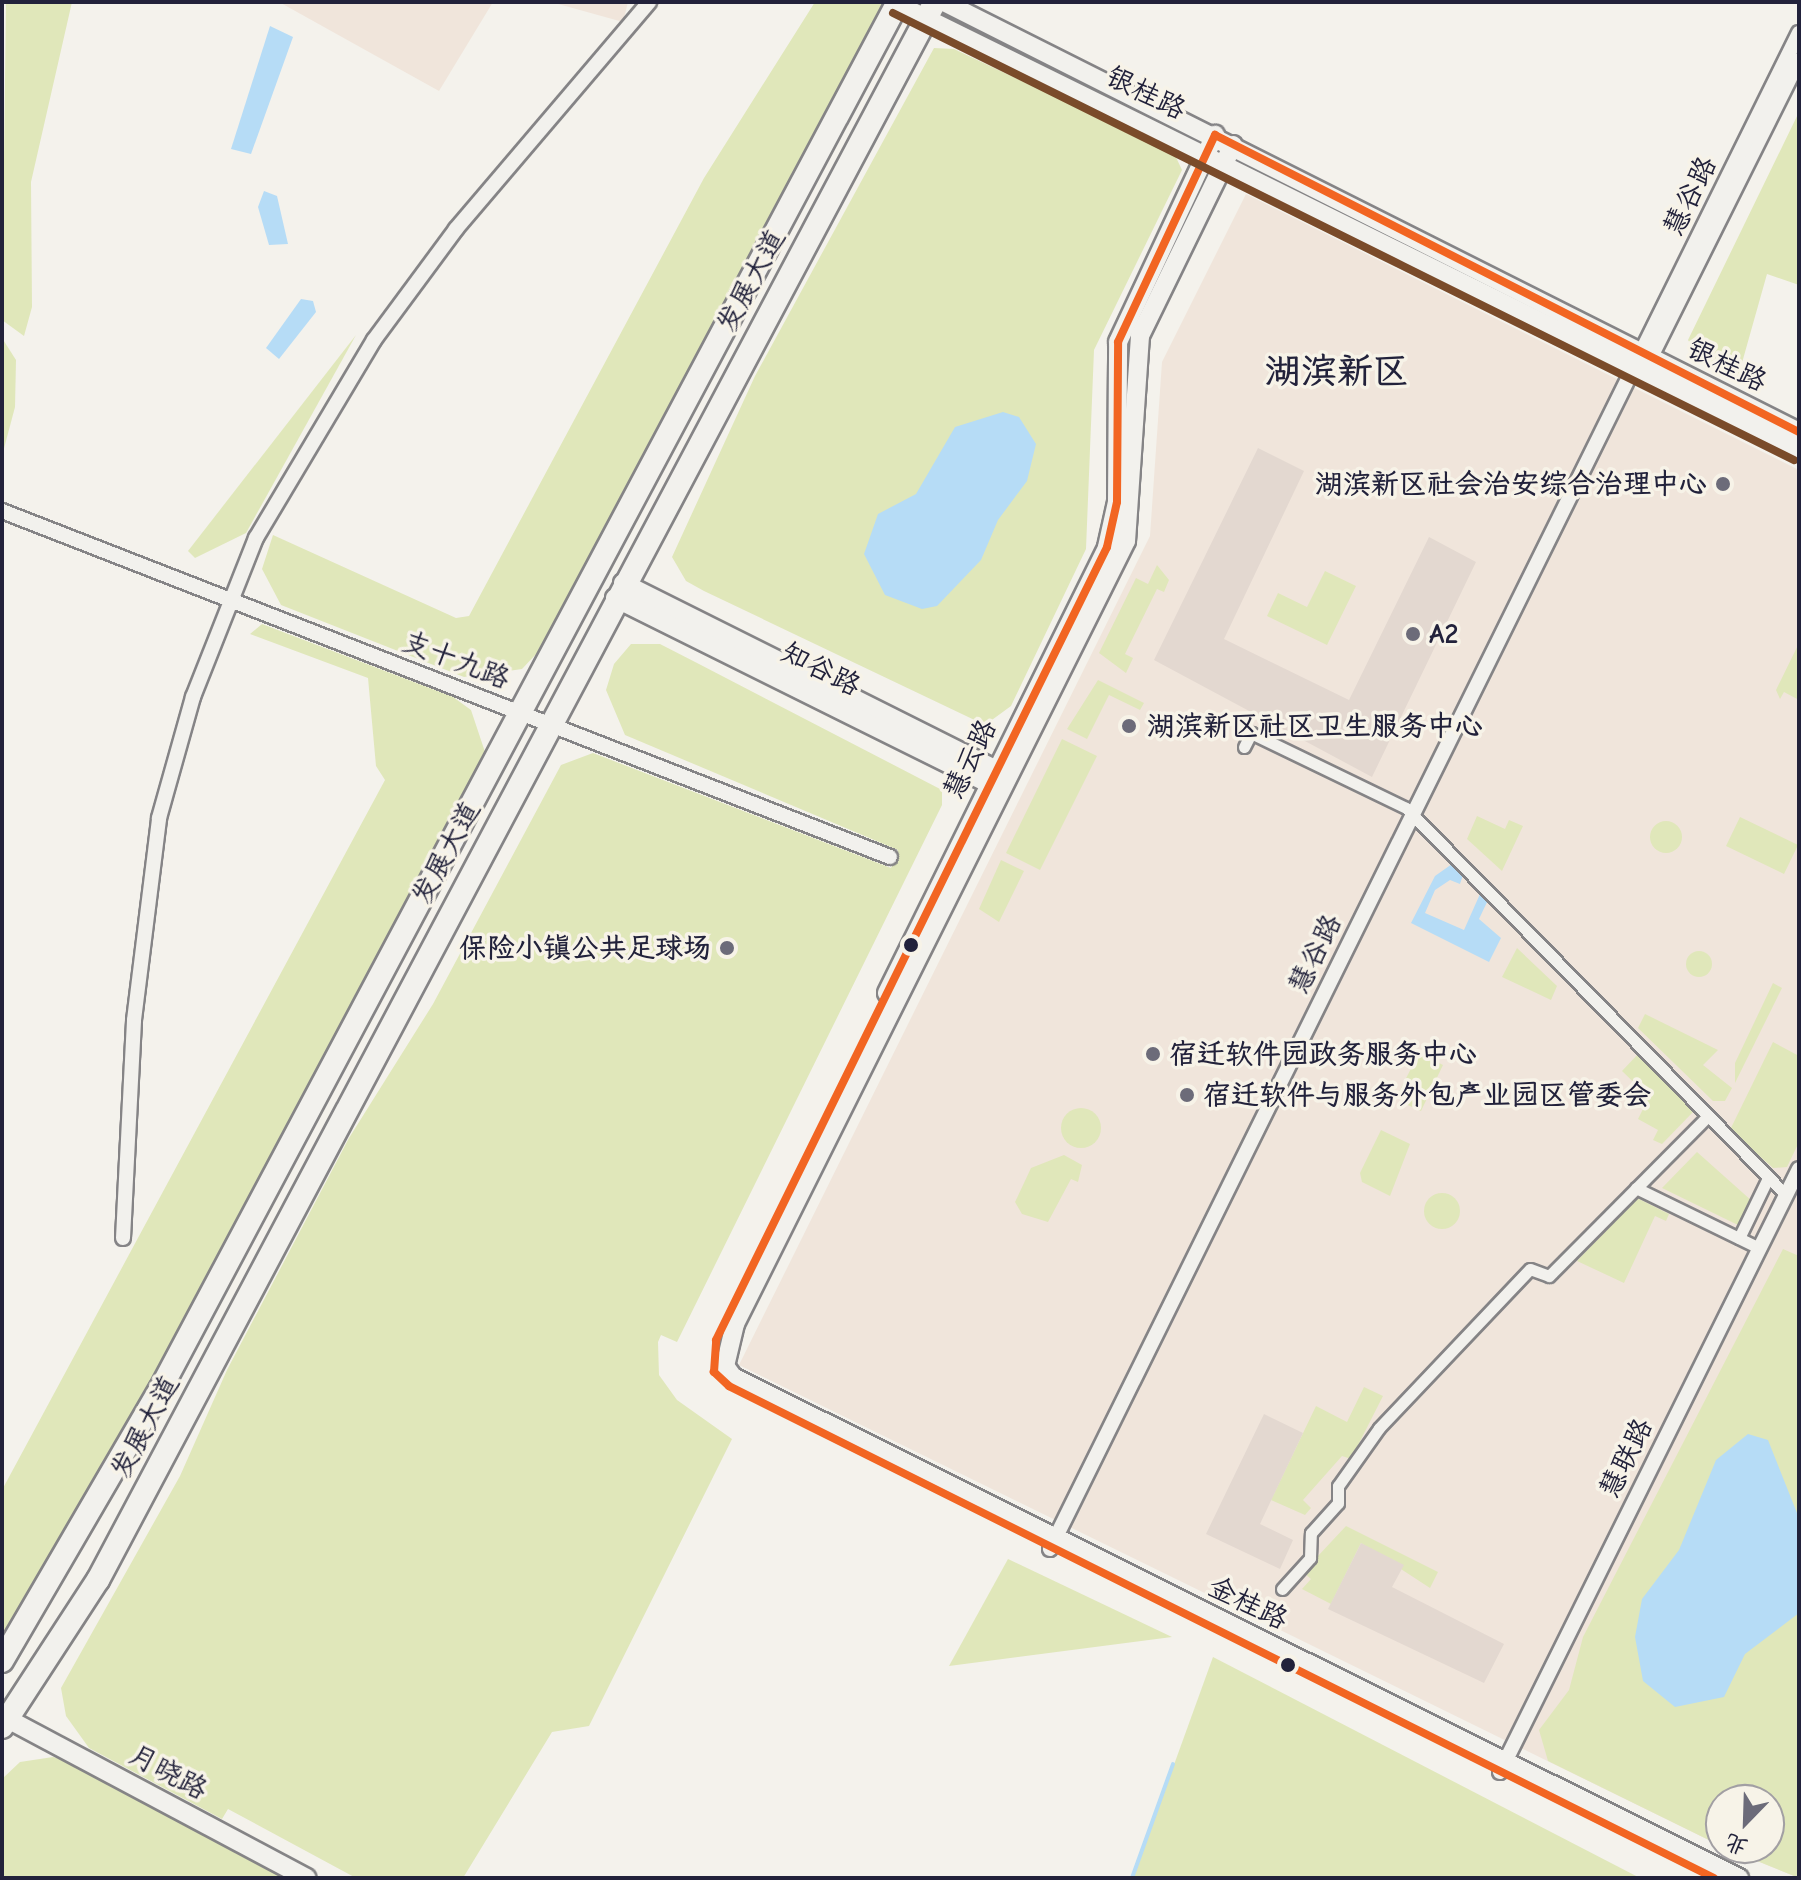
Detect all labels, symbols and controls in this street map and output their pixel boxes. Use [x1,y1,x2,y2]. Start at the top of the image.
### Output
street label: 银桂路 [1101,59,1191,127]
street label: 慧谷路 [1656,151,1724,241]
street label: 发展大道 [710,224,792,338]
street label: 银桂路 [1682,331,1772,399]
district label: 湖滨新区 [1265,350,1409,394]
place label: 湖滨新区社会治安综合治理中心 [1315,467,1707,501]
marker: 湖滨新区社会治安综合治理中心 [1714,475,1732,493]
place label: A2 [1429,617,1458,651]
street label: 支十九路 [398,624,514,696]
marker: A2 [1404,625,1422,643]
street label: 知谷路 [776,635,866,703]
place label: 湖滨新区社区卫生服务中心 [1147,709,1483,743]
street label: 慧云路 [936,714,1004,804]
marker: 湖滨新区社区卫生服务中心 [1118,715,1140,737]
street label: 发展大道 [405,796,487,910]
street label: 慧谷路 [1281,909,1349,999]
place label: 保险小镇公共足球场 [459,931,711,965]
unlabelled marker [903,937,919,953]
marker: 保险小镇公共足球场 [718,939,736,957]
place label: 宿迁软件园政务服务中心 [1169,1037,1477,1071]
marker: 宿迁软件园政务服务中心 [1144,1045,1162,1063]
place label: 宿迁软件与服务外包产业园区管委会 [1203,1078,1651,1112]
marker: 宿迁软件与服务外包产业园区管委会 [1178,1086,1196,1104]
street label: 发展大道 [104,1370,186,1484]
street label: 慧联路 [1592,1413,1660,1503]
street label: 金桂路 [1203,1569,1293,1637]
unlabelled marker [1280,1657,1296,1673]
street label: 月晓路 [123,1737,213,1807]
north arrow [1705,1784,1785,1864]
text: 北 [1721,1828,1752,1861]

